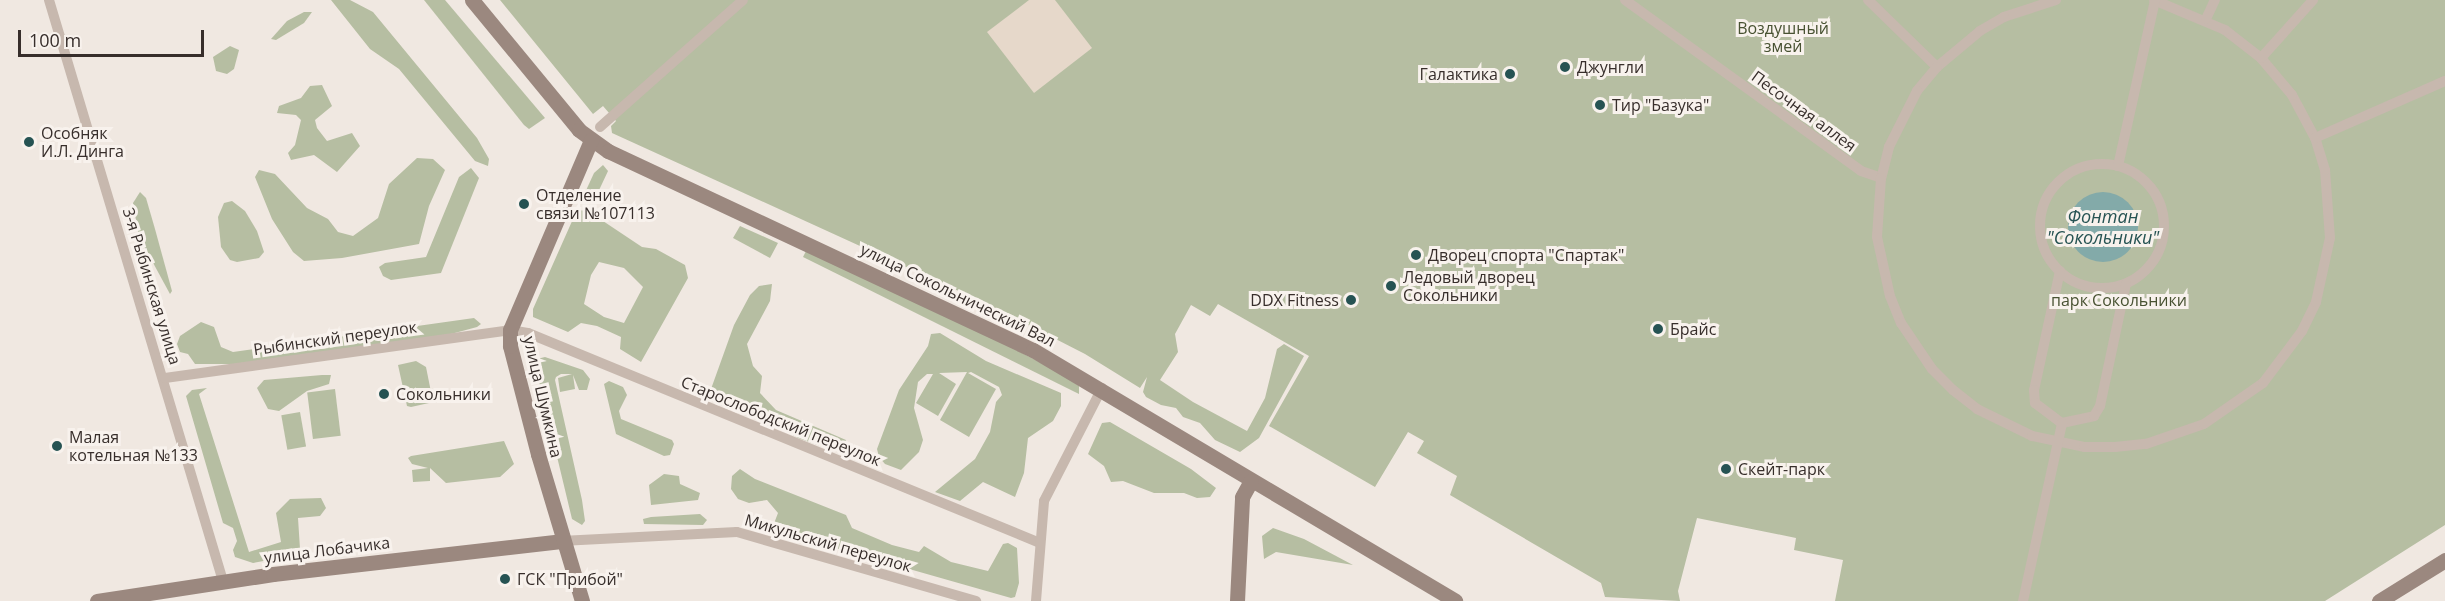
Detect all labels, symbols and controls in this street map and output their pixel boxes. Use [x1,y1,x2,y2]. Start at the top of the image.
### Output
scale bar [21,18,207,56]
park label: Воздушный змей [1737,18,1829,56]
text: 100 m [29,28,81,52]
place label: Джунгли [1577,57,1644,77]
marker: Джунгли [1558,60,1572,74]
place label: Галактика [1420,64,1498,84]
marker: Галактика [1503,67,1517,81]
street label: Песочная аллея [1748,67,1860,155]
place label: Тир "Базука" [1612,95,1709,115]
marker: Тир "Базука" [1593,98,1607,112]
place label: Особняк И.Л. Динга [41,123,124,161]
marker: Особняк И.Л. Динга [22,135,36,149]
place label: Отделение связи №107113 [536,185,655,223]
marker: Отделение связи №107113 [517,197,531,211]
street label: 3-я Рыбинская улица [119,205,185,367]
water label: Фонтан "Сокольники" [2047,206,2159,248]
street label: улица Сокольнический Вал [857,239,1059,351]
place label: Дворец спорта "Спартак" [1428,245,1624,265]
marker: Дворец спорта "Спартак" [1409,248,1423,262]
place label: Ледовый дворец Сокольники [1403,267,1535,305]
marker: Ледовый дворец Сокольники [1384,279,1398,293]
place label: DDX Fitness [1250,290,1339,310]
park label: парк Сокольники [2051,290,2187,310]
marker: DDX Fitness [1344,293,1358,307]
street label: Рыбинский переулок [252,317,418,359]
place label: Брайс [1670,319,1716,339]
marker: Брайс [1651,322,1665,336]
street label: улица Шумкина [520,334,566,460]
street label: Старослободский переулок [678,372,884,470]
place label: Сокольники [396,384,491,404]
marker: Сокольники [377,387,391,401]
place label: Малая котельная №133 [69,427,198,465]
marker: Малая котельная №133 [50,439,64,453]
place label: Скейт-парк [1738,459,1825,479]
marker: Скейт-парк [1719,462,1733,476]
street label: Микульский переулок [742,510,914,576]
street label: улица Лобачика [263,533,391,567]
place label: ГСК "Прибой" [517,569,623,589]
marker: ГСК "Прибой" [498,572,512,586]

